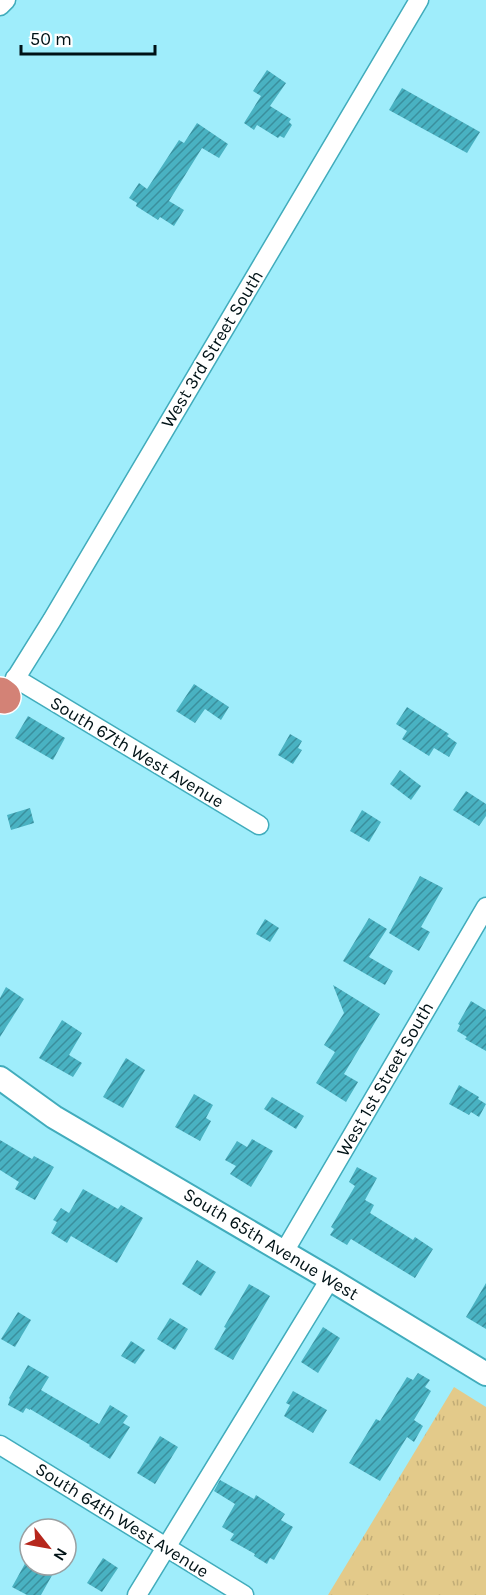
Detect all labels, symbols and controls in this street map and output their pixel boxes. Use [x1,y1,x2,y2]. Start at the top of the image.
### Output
scale bar [21,18,154,56]
text: 50 m [30,28,72,50]
street label: West 3rd Street South [156,266,268,432]
street label: South 67th West Avenue [46,691,228,813]
street label: West 1st Street South [332,998,438,1160]
street label: South 65th Avenue West [179,1183,363,1305]
street label: South 64th West Avenue [31,1458,213,1582]
north arrow [18,1517,78,1577]
text: N [49,1545,72,1564]

